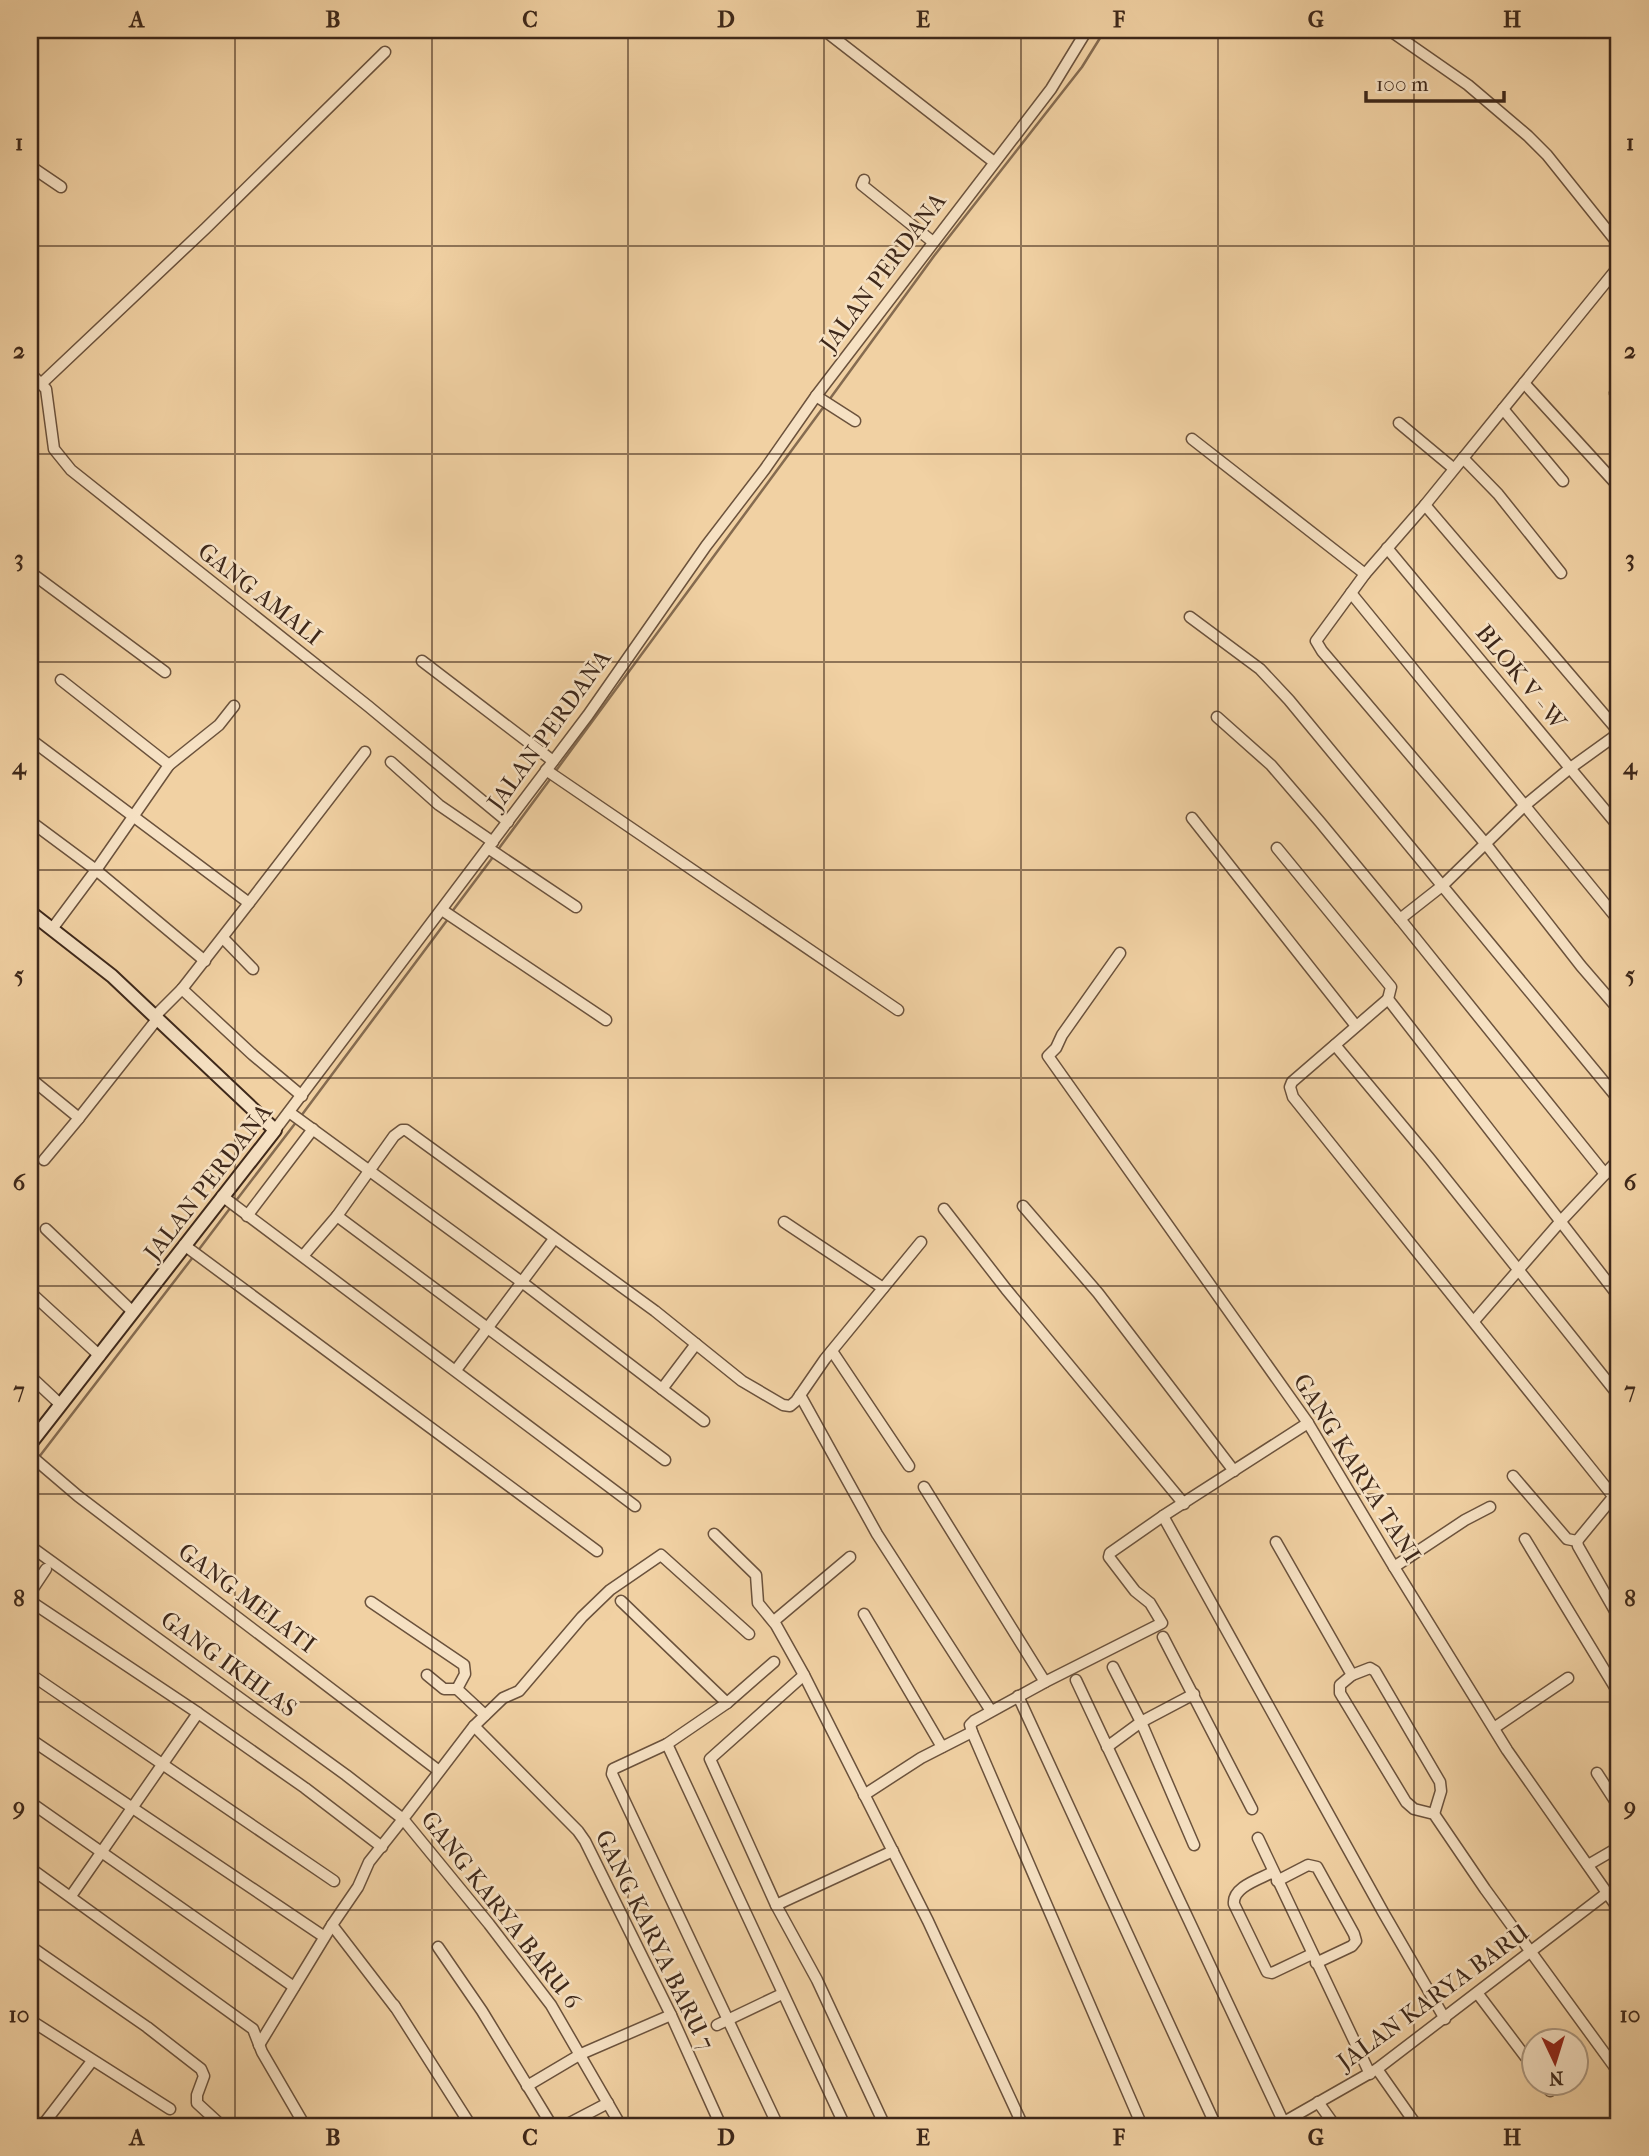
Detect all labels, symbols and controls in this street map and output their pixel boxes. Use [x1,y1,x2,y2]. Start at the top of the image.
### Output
text: A [128,6,146,33]
text: B [326,6,341,33]
text: C [522,6,538,33]
text: D [717,6,735,33]
text: E [916,6,930,33]
text: F [1112,6,1126,33]
text: G [1308,6,1324,33]
text: H [1503,6,1521,33]
scale bar [1366,60,1504,104]
text: 100 m [1376,72,1429,96]
text: 1 [15,129,23,156]
text: 1 [1626,129,1634,156]
street label: JALAN PERDANA [813,187,952,358]
text: 2 [13,337,25,364]
text: 2 [1624,337,1636,364]
street label: GANG AMALI [192,537,328,651]
text: 3 [14,545,24,572]
text: 3 [1625,545,1635,572]
street label: BLOK V - W [1470,619,1573,736]
street label: JALAN PERDANA [480,644,617,817]
text: 4 [11,753,27,780]
text: 4 [1622,753,1638,780]
text: 5 [14,961,24,988]
text: 5 [1625,961,1635,988]
street label: JALAN PERDANA [137,1098,278,1268]
text: 6 [13,1169,26,1196]
text: 6 [1624,1169,1637,1196]
street label: GANG KARYA TANI [1288,1369,1426,1567]
text: 7 [12,1377,25,1404]
text: 7 [1623,1377,1636,1404]
street label: GANG MELATI [173,1537,321,1659]
text: 8 [13,1585,25,1612]
text: 8 [1624,1585,1636,1612]
street label: GANG IKHLAS [156,1605,302,1723]
text: 9 [12,1793,25,1820]
text: 9 [1623,1793,1636,1820]
street label: GANG KARYA BARU 6 [415,1806,587,2015]
street label: GANG KARYA BARU 7 [590,1825,720,2055]
street label: JALAN KARYA BARU [1330,1918,1535,2077]
text: 10 [9,2001,29,2028]
text: 10 [1620,2001,1640,2028]
north arrow [1520,2026,1590,2096]
text: N [1548,2066,1564,2089]
text: A [128,2124,146,2151]
text: B [326,2124,341,2151]
text: C [522,2124,538,2151]
text: D [717,2124,735,2151]
text: E [916,2124,930,2151]
text: F [1112,2124,1126,2151]
text: G [1308,2124,1324,2151]
text: H [1503,2124,1521,2151]

